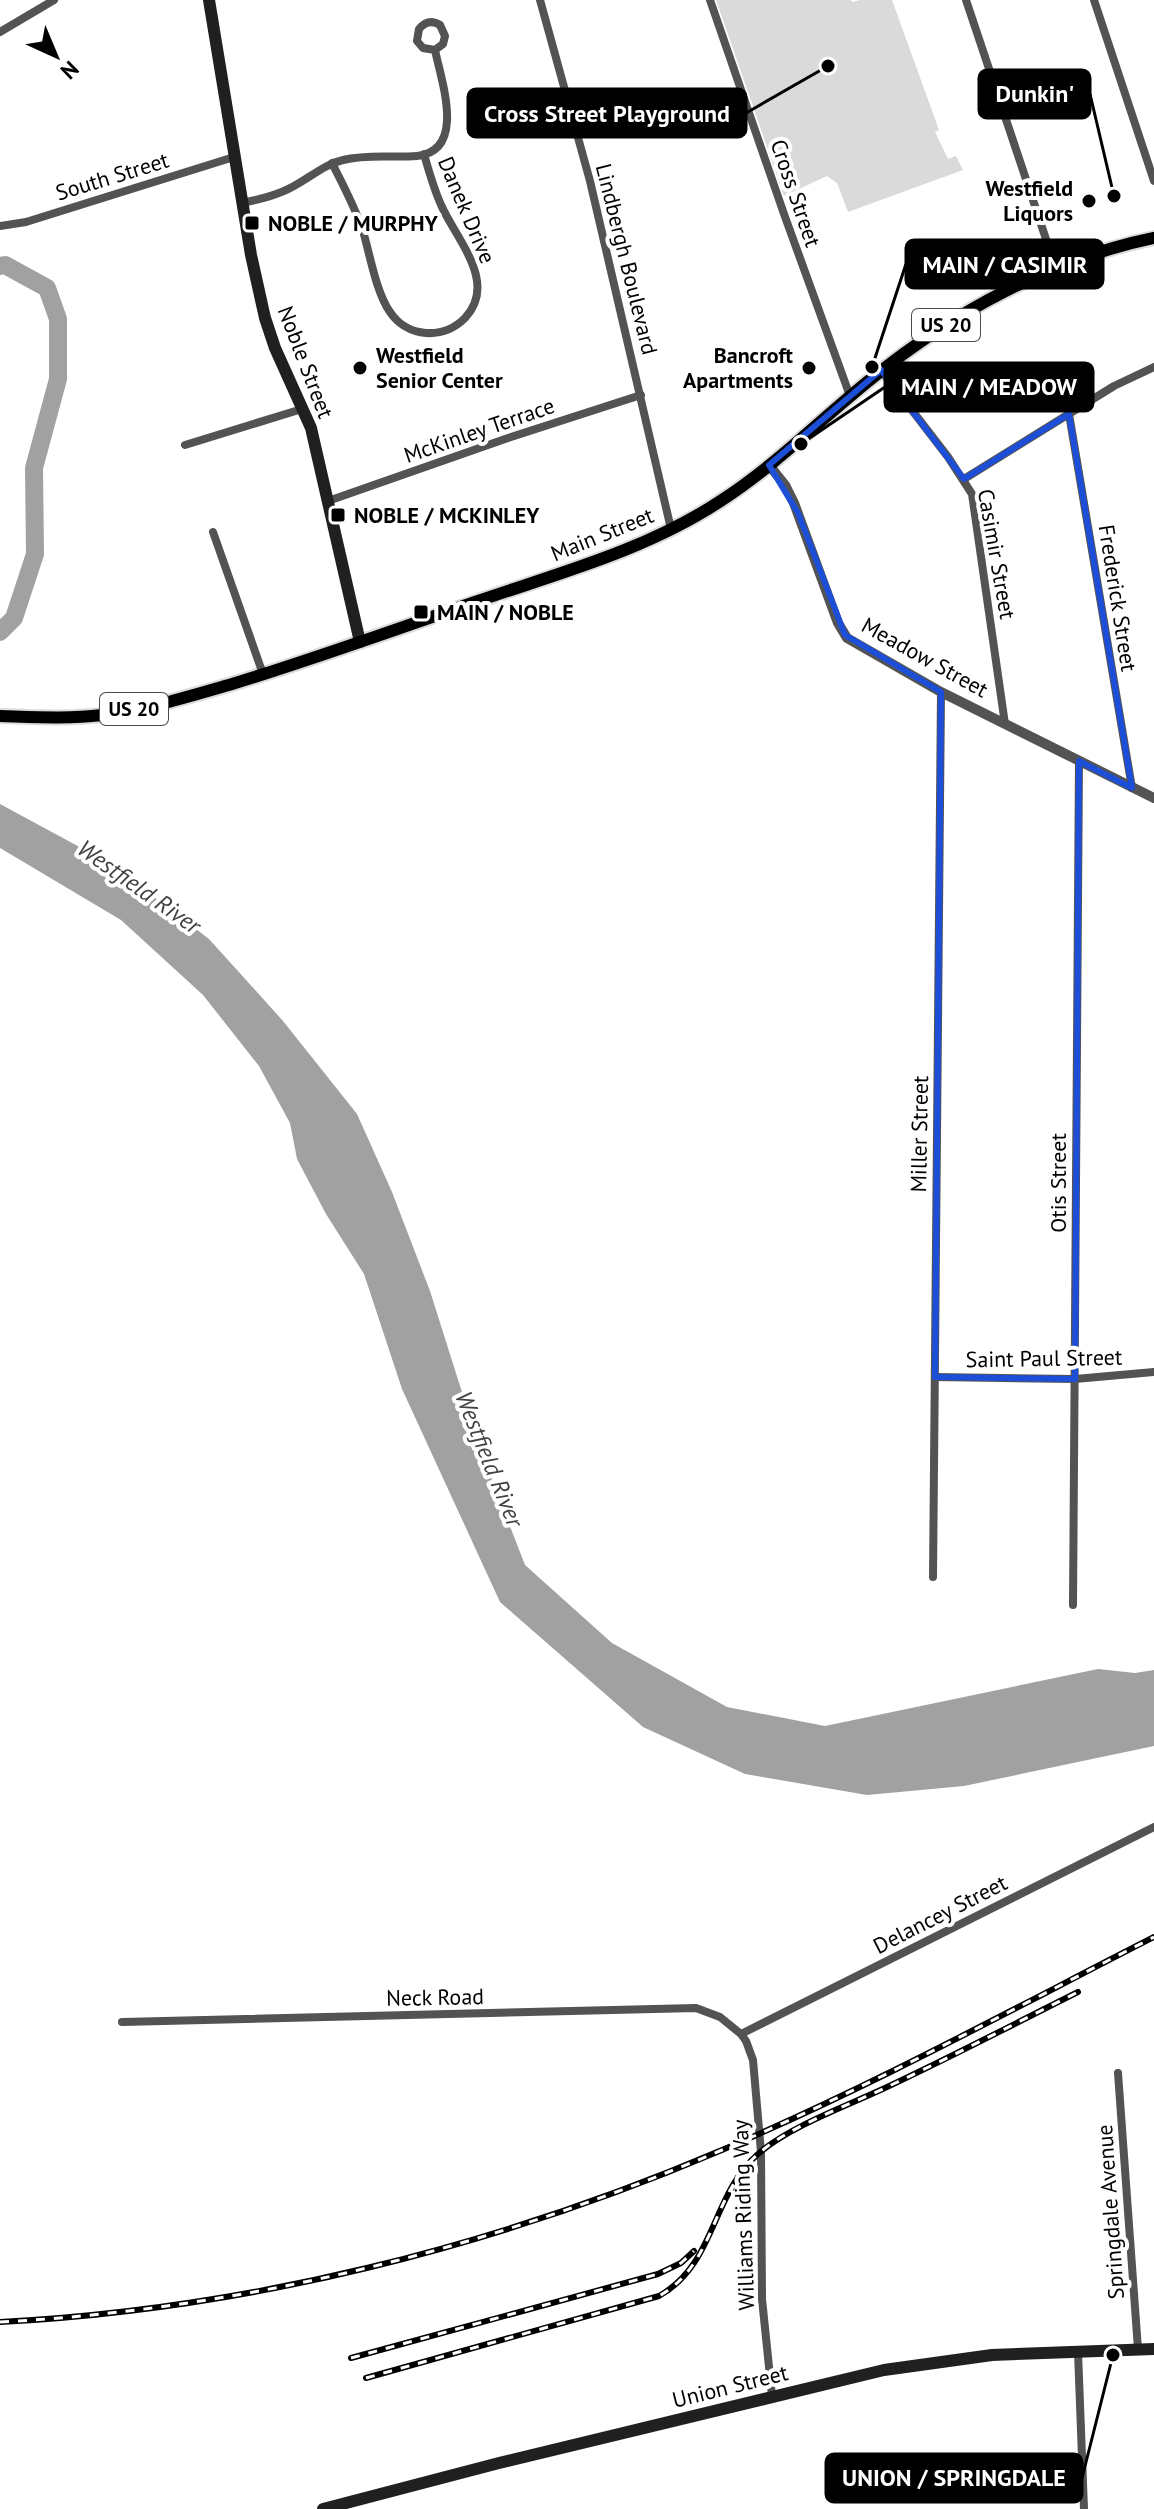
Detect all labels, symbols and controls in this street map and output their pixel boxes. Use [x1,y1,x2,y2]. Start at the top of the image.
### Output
north arrow [16,16,96,96]
text: N [55,55,85,85]
callout: Dunkin' [979,70,1090,118]
text: Dunkin' [996,78,1074,109]
callout: Cross Street Playground [468,89,746,137]
text: Cross Street Playground [484,98,730,129]
street label: Cross Street [765,135,828,251]
street label: South Street [52,145,172,206]
street label: Danek Drive [432,152,502,268]
street label: Lindbergh Boulevard [590,161,664,357]
place label: Westfield Liquors [985,174,1073,227]
marker: Westfield Liquors [1080,192,1098,210]
place label: NOBLE / MURPHY [268,209,439,237]
marker: NOBLE / MURPHY [243,214,261,232]
callout: MAIN / CASIMIR [906,240,1103,288]
text: MAIN / CASIMIR [923,249,1088,280]
street label: Noble Street [272,302,340,423]
road number: US 20 [912,309,980,341]
place label: Westfield Senior Center [376,341,503,394]
place label: Bancroft Apartments [683,341,793,394]
marker: Westfield Senior Center [351,359,369,377]
marker: Bancroft Apartments [800,359,818,377]
callout: MAIN / MEADOW [885,363,1093,411]
text: MAIN / MEADOW [901,371,1077,402]
street label: McKinley Terrace [400,391,558,469]
street label: Casimir Street [972,487,1022,622]
place label: NOBLE / MCKINLEY [354,501,540,529]
street label: Main Street [547,501,658,567]
marker: NOBLE / MCKINLEY [329,506,347,524]
street label: Frederick Street [1093,523,1144,674]
place label: MAIN / NOBLE [437,598,574,626]
marker: MAIN / NOBLE [412,603,430,621]
street label: Meadow Street [857,611,994,704]
road number: US 20 [100,693,168,725]
water label: Westfield River [72,833,209,942]
street label: Miller Street [904,1075,934,1193]
street label: Otis Street [1044,1133,1072,1233]
street label: Saint Paul Street [965,1343,1123,1373]
water label: Westfield River [448,1386,532,1533]
street label: Delancey Street [868,1868,1012,1960]
street label: Neck Road [386,1982,484,2012]
street label: Williams Riding Way [726,2118,760,2311]
street label: Springdale Avenue [1090,2124,1130,2300]
street label: Union Street [669,2358,791,2414]
callout: UNION / SPRINGDALE [826,2454,1082,2502]
text: UNION / SPRINGDALE [842,2462,1066,2493]

